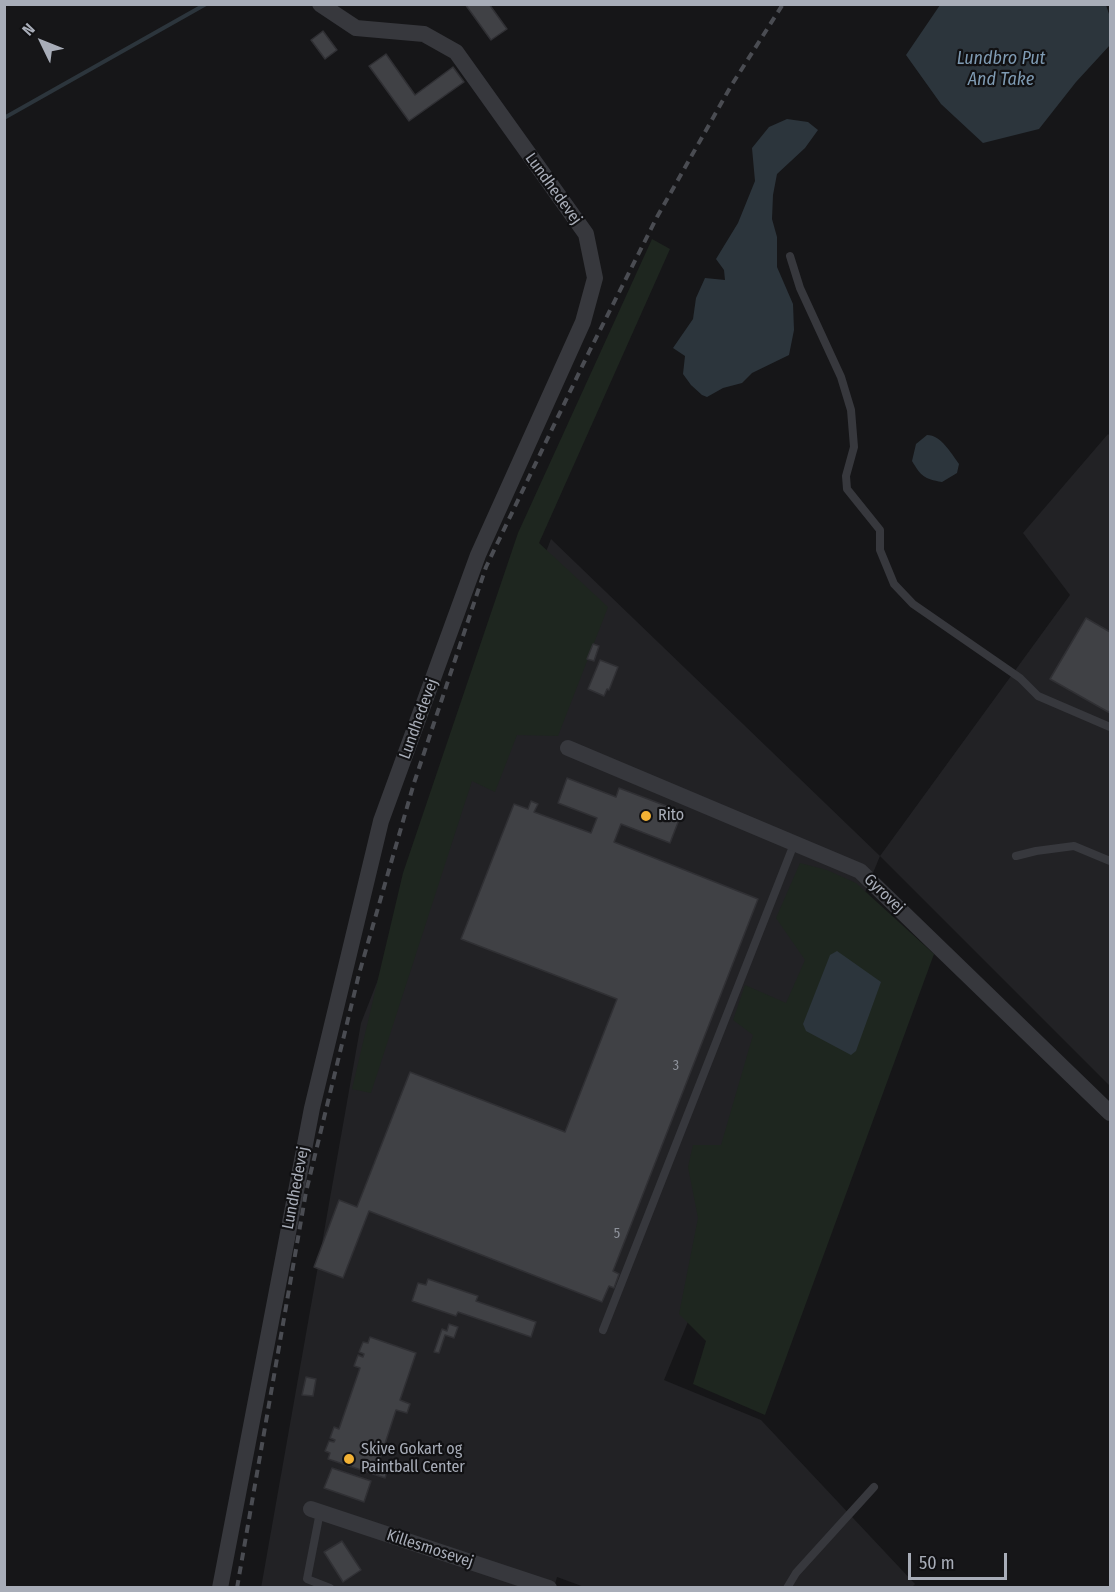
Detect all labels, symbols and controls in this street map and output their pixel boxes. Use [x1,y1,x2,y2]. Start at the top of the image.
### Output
north arrow [12,12,72,72]
text: N [18,19,39,39]
water label: Lundbro Put And Take [957,48,1045,90]
street label: Lundhedevej [521,149,585,229]
street label: Lundhedevej [396,676,442,762]
place label: Rito [658,806,684,826]
marker: Rito [639,809,653,823]
street label: Gyrovej [860,870,908,918]
house number: 3 [673,1058,679,1074]
street label: Lundhedevej [279,1145,313,1231]
house number: 5 [614,1226,620,1242]
place label: Skive Gokart og Paintball Center [361,1440,465,1478]
marker: Skive Gokart og Paintball Center [342,1452,356,1466]
street label: Killesmosevej [384,1526,476,1572]
scale bar [911,1541,1010,1579]
text: 50 m [919,1552,955,1574]

